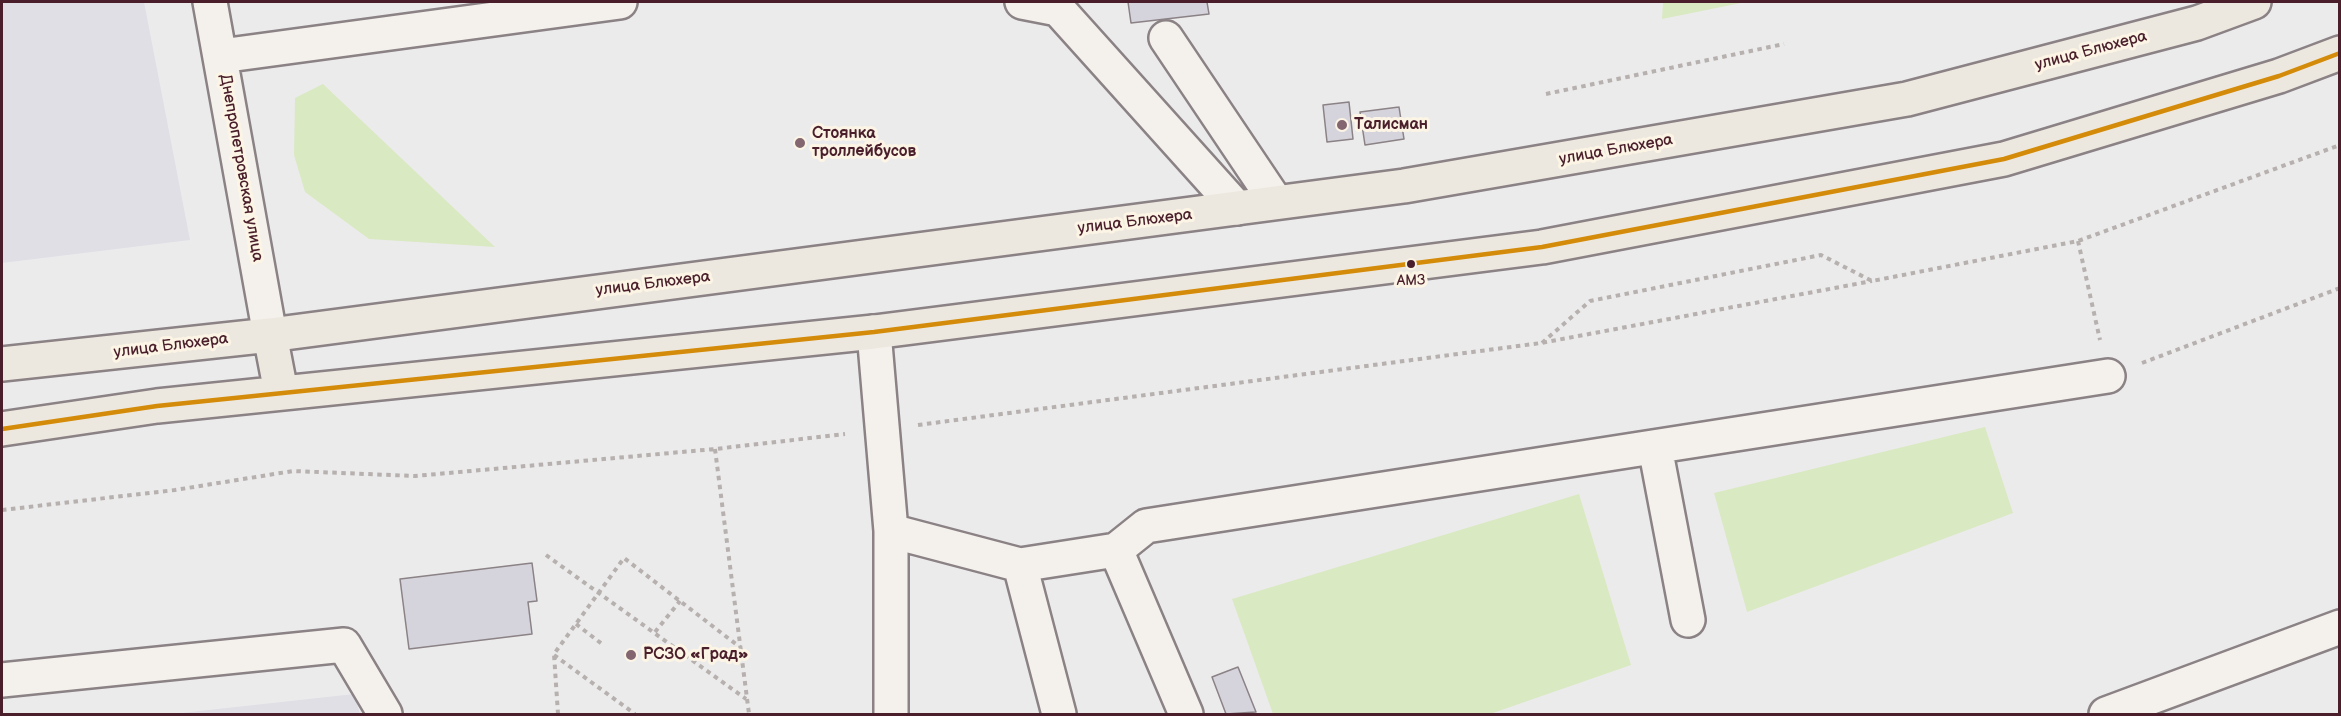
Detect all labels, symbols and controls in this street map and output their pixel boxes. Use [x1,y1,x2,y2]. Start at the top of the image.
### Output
street label: улица Блюхера [2033,27,2149,75]
street label: Днепропетровская улица [215,73,267,263]
place label: Талисман [1354,115,1428,135]
marker: Талисман [1335,118,1349,132]
place label: Стоянка троллейбусов [812,124,916,162]
street label: улица Блюхера [1558,131,1674,169]
marker: Стоянка троллейбусов [793,136,807,150]
street label: улица Блюхера [1077,205,1193,239]
marker: АМЗ [1405,258,1417,270]
street label: улица Блюхера [595,267,711,301]
place label: АМЗ [1397,273,1425,289]
street label: улица Блюхера [113,329,229,363]
place label: РСЗО «Град» [643,645,748,665]
marker: РСЗО «Град» [624,648,638,662]

